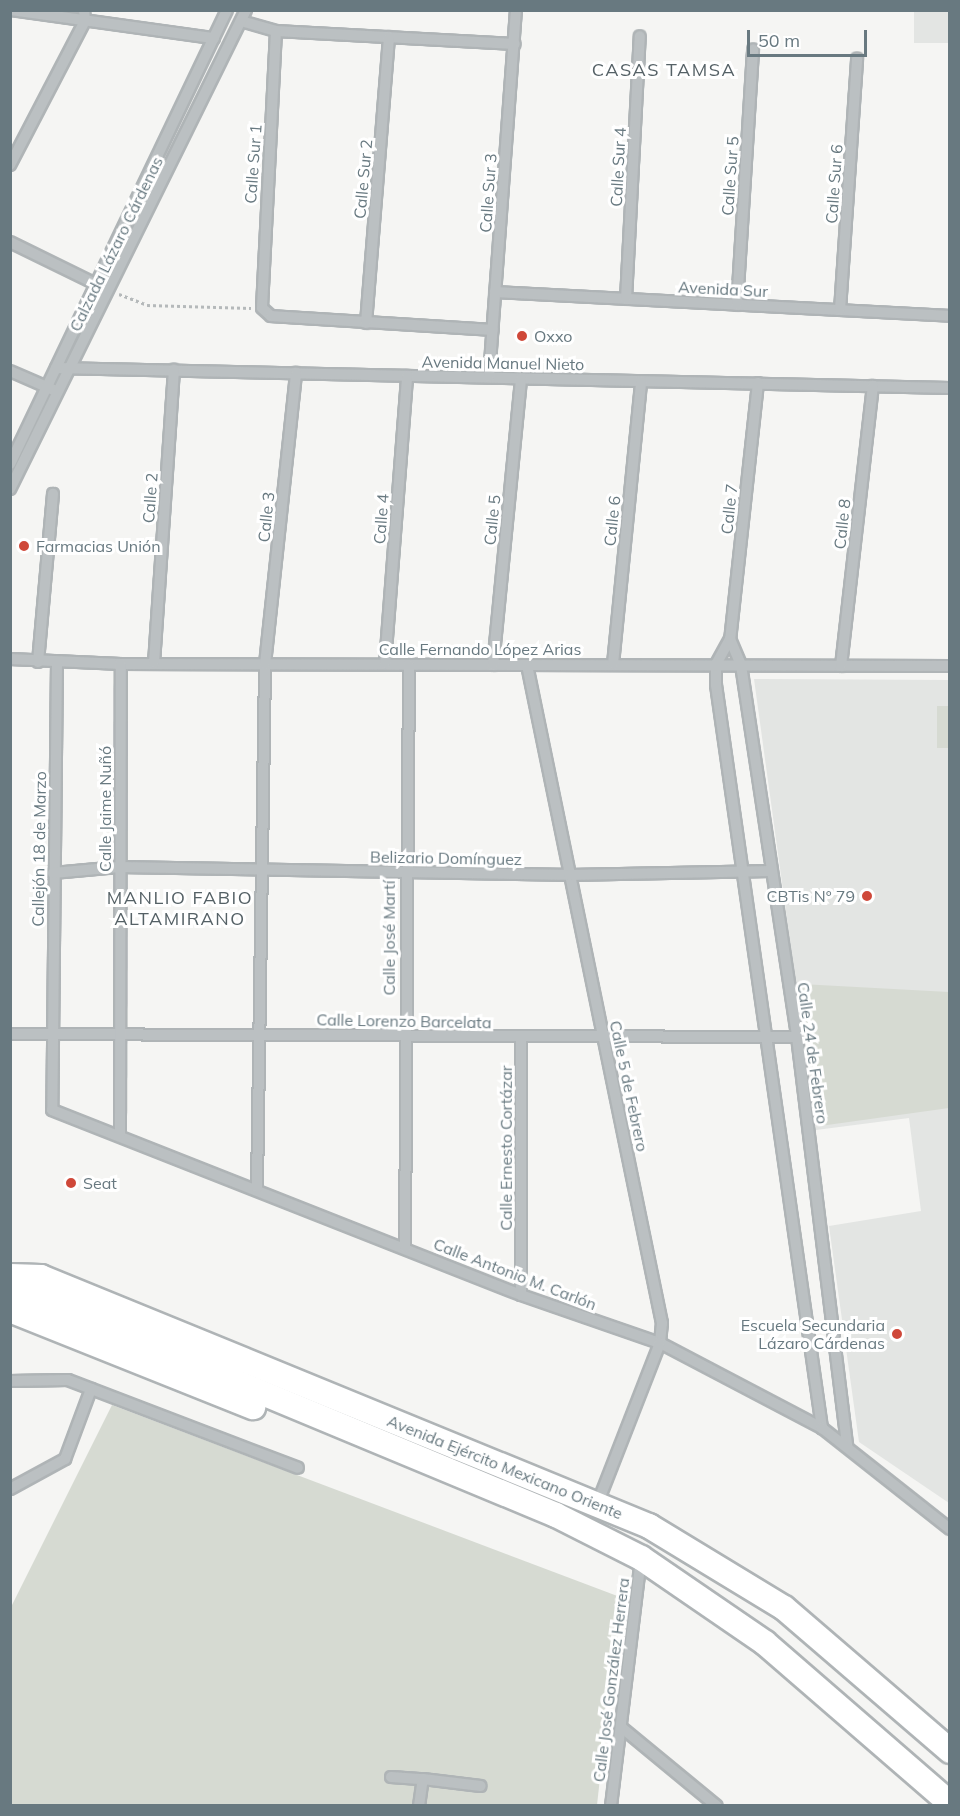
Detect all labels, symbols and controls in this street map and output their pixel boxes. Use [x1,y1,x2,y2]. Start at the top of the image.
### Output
scale bar [750,18,870,56]
text: 50 m [758,29,800,52]
district label: CASAS TAMSA [592,59,736,81]
street label: Calle Sur 1 [241,124,265,204]
street label: Calle Sur 4 [606,127,630,207]
street label: Calle Sur 5 [718,136,742,216]
street label: Calle Sur 2 [350,139,376,219]
street label: Calle Sur 6 [822,144,846,224]
street label: Calle Sur 3 [476,153,500,233]
street label: Calzada Lázaro Cárdenas [65,154,167,334]
street label: Avenida Sur [678,277,768,301]
place label: Oxxo [534,326,572,346]
marker: Oxxo [515,329,529,343]
street label: Avenida Manuel Nieto [421,352,585,374]
street label: Calle 2 [139,472,161,524]
street label: Calle 7 [717,483,741,535]
street label: Calle 3 [254,491,278,543]
street label: Calle 4 [370,493,392,545]
street label: Calle 5 [480,494,504,546]
street label: Calle 6 [600,495,624,547]
street label: Calle 8 [830,498,854,550]
place label: Farmacias Unión [36,536,161,556]
marker: Farmacias Unión [17,539,31,553]
street label: Calle Fernando López Arias [379,639,581,659]
street label: Calle Jaime Nuñó [95,746,115,872]
street label: Callejón 18 de Marzo [28,771,50,927]
street label: Belizario Domínguez [370,847,522,869]
street label: Calle José Martí [379,881,399,995]
place label: CBTis N° 79 [766,886,855,906]
district label: MANLIO FABIO ALTAMIRANO [107,888,253,930]
marker: CBTis N° 79 [860,889,874,903]
street label: Calle 24 de Febrero [794,981,832,1125]
street label: Calle Lorenzo Barcelata [316,1010,492,1032]
street label: Calle 5 de Febrero [606,1019,652,1153]
street label: Calle Ernesto Cortázar [496,1065,516,1231]
place label: Seat [83,1173,117,1193]
marker: Seat [64,1176,78,1190]
street label: Calle Antonio M. Carlón [431,1234,599,1314]
place label: Escuela Secundaria Lázaro Cárdenas [741,1315,885,1353]
marker: Escuela Secundaria Lázaro Cárdenas [890,1327,904,1341]
street label: Avenida Ejército Mexicano Oriente [384,1411,626,1523]
street label: Calle José González Herrera [589,1577,633,1783]

